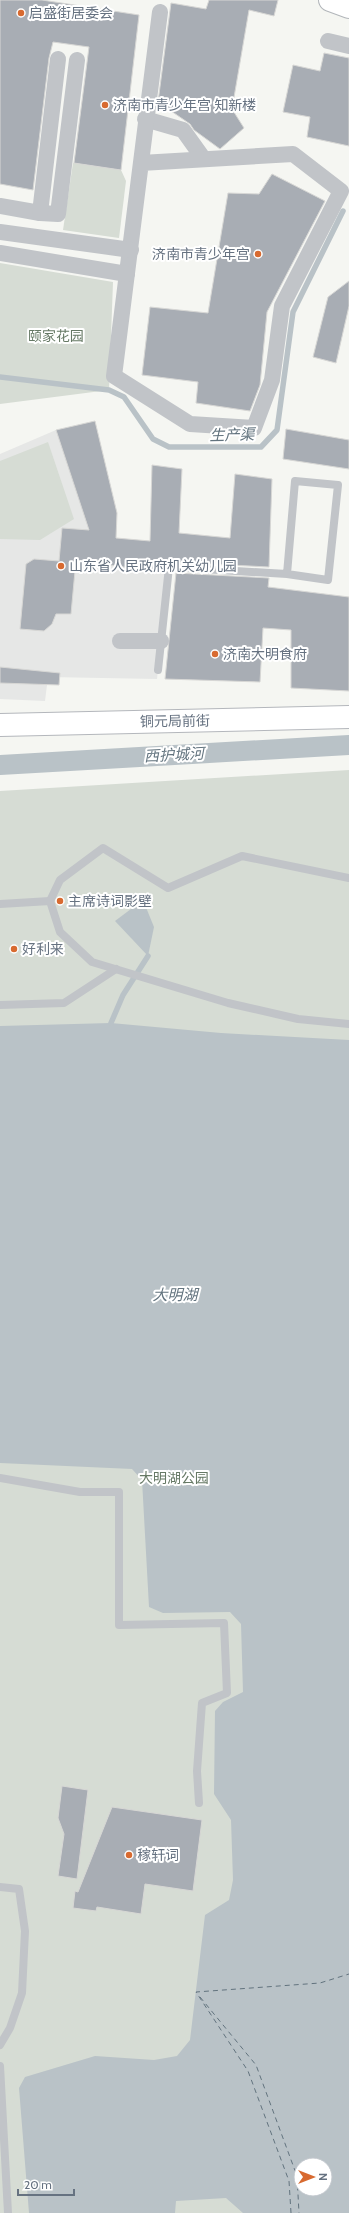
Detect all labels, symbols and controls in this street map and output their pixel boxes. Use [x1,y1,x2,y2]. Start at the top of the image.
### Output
place label: 启盛街居委会 [29,4,113,22]
marker: 启盛街居委会 [16,8,26,18]
place label: 济南市青少年宫 知新楼 [113,96,256,114]
marker: 济南市青少年宫 知新楼 [100,100,110,110]
place label: 济南市青少年宫 [152,245,250,263]
marker: 济南市青少年宫 [253,249,263,259]
park label: 颐家花园 [28,327,84,345]
water label: 生产渠 [209,426,257,444]
place label: 山东省人民政府机关幼儿园 [69,557,237,575]
marker: 山东省人民政府机关幼儿园 [56,561,66,571]
place label: 济南大明食府 [223,645,307,663]
marker: 济南大明食府 [210,649,220,659]
street label: 铜元局前街 [140,711,210,731]
water label: 西护城河 [144,744,207,766]
place label: 主席诗词影壁 [68,892,152,910]
marker: 主席诗词影壁 [55,896,65,906]
place label: 好利来 [22,940,64,958]
marker: 好利来 [9,944,19,954]
water label: 大明湖 [152,1286,199,1304]
park label: 大明湖公园 [139,1469,209,1487]
place label: 稼轩词 [137,1846,179,1864]
marker: 稼轩词 [124,1850,134,1860]
north arrow [293,2157,333,2197]
scale bar [18,2171,74,2197]
text: N [316,2173,330,2181]
text: 20 m [24,2177,52,2192]

